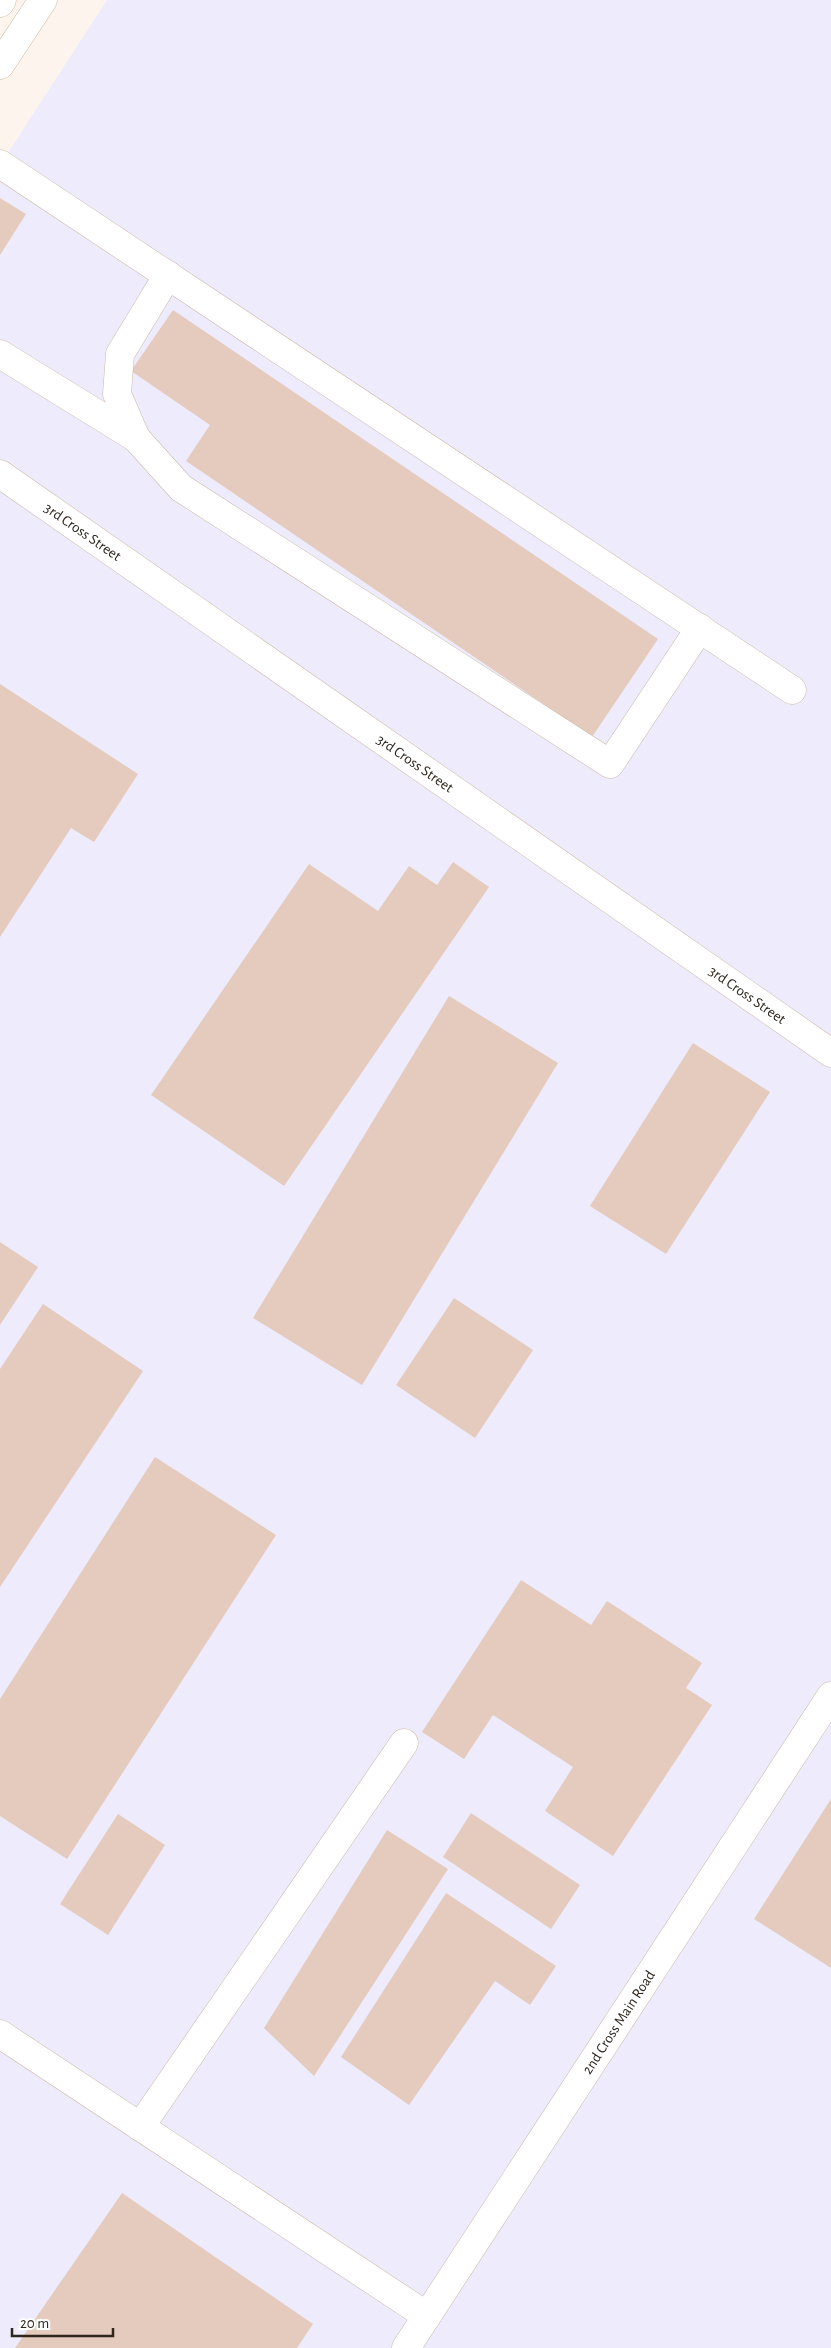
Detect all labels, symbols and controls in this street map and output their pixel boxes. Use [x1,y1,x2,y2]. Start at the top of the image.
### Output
street label: 3rd Cross Street [42,500,124,564]
street label: 3rd Cross Street [374,731,457,795]
street label: 3rd Cross Street [706,963,789,1027]
street label: 2nd Cross Main Road [579,1967,658,2077]
scale bar [12,2306,114,2338]
text: 20 m [20,2316,49,2331]

